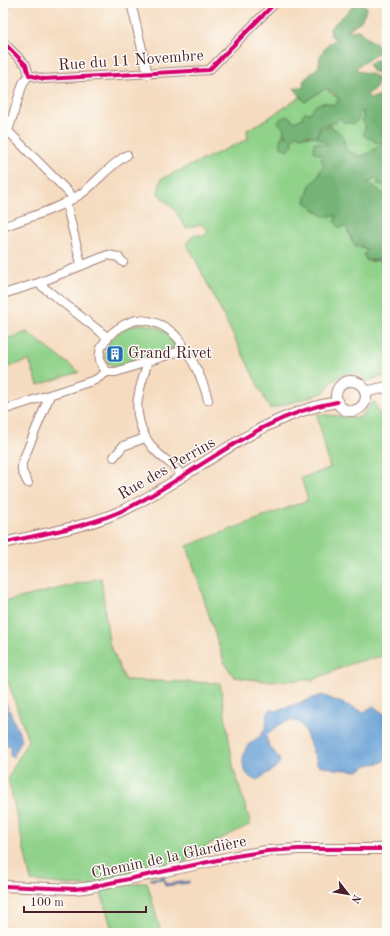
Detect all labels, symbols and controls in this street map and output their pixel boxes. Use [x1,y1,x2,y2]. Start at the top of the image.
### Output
street label: Rue du 11 Novembre [58,48,204,74]
building icon: Grand Rivet [105,344,125,364]
place label: Grand Rivet [128,346,212,362]
street label: Rue des Perrins [116,435,218,503]
street label: Chemin de la Glardière [90,834,248,882]
north arrow [328,874,368,914]
scale bar [24,888,146,914]
text: N [348,892,362,905]
text: 100 m [30,897,64,909]

